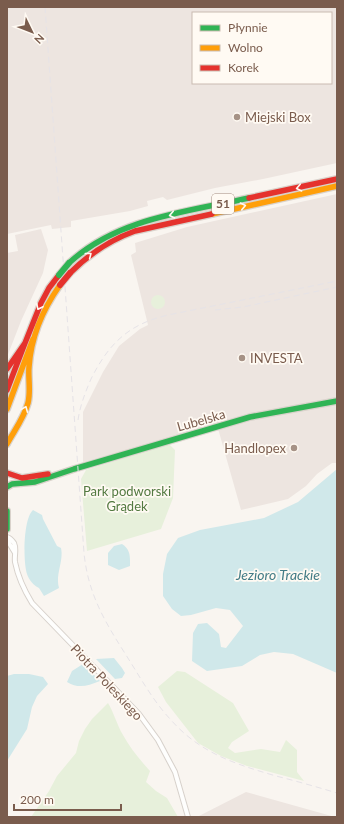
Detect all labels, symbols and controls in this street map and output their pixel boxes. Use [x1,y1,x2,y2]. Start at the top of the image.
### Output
north arrow [12,12,52,52]
legend [192,12,332,84]
text: Płynnie [228,20,268,35]
text: N [32,32,47,47]
text: Wolno [228,40,263,55]
text: Korek [228,60,260,75]
place label: Miejski Box [245,109,311,125]
marker: Miejski Box [232,112,242,122]
one-way arrow [296,183,302,191]
road number: 51 [212,194,234,214]
one-way arrow [240,203,247,211]
one-way arrow [169,210,175,218]
one-way arrow [85,253,92,260]
one-way arrow [36,303,44,311]
place label: INVESTA [250,350,303,366]
marker: INVESTA [237,353,247,363]
street label: Lubelska [175,405,227,435]
one-way arrow [20,406,28,414]
place label: Handlopex [224,440,287,456]
marker: Handlopex [289,443,299,453]
park label: Park podworski Grądek [83,483,171,514]
water label: Jezioro Trackie [235,566,320,583]
street label: Piotra Poleskiego [68,641,146,723]
scale bar [14,786,121,812]
text: 200 m [20,792,54,807]

